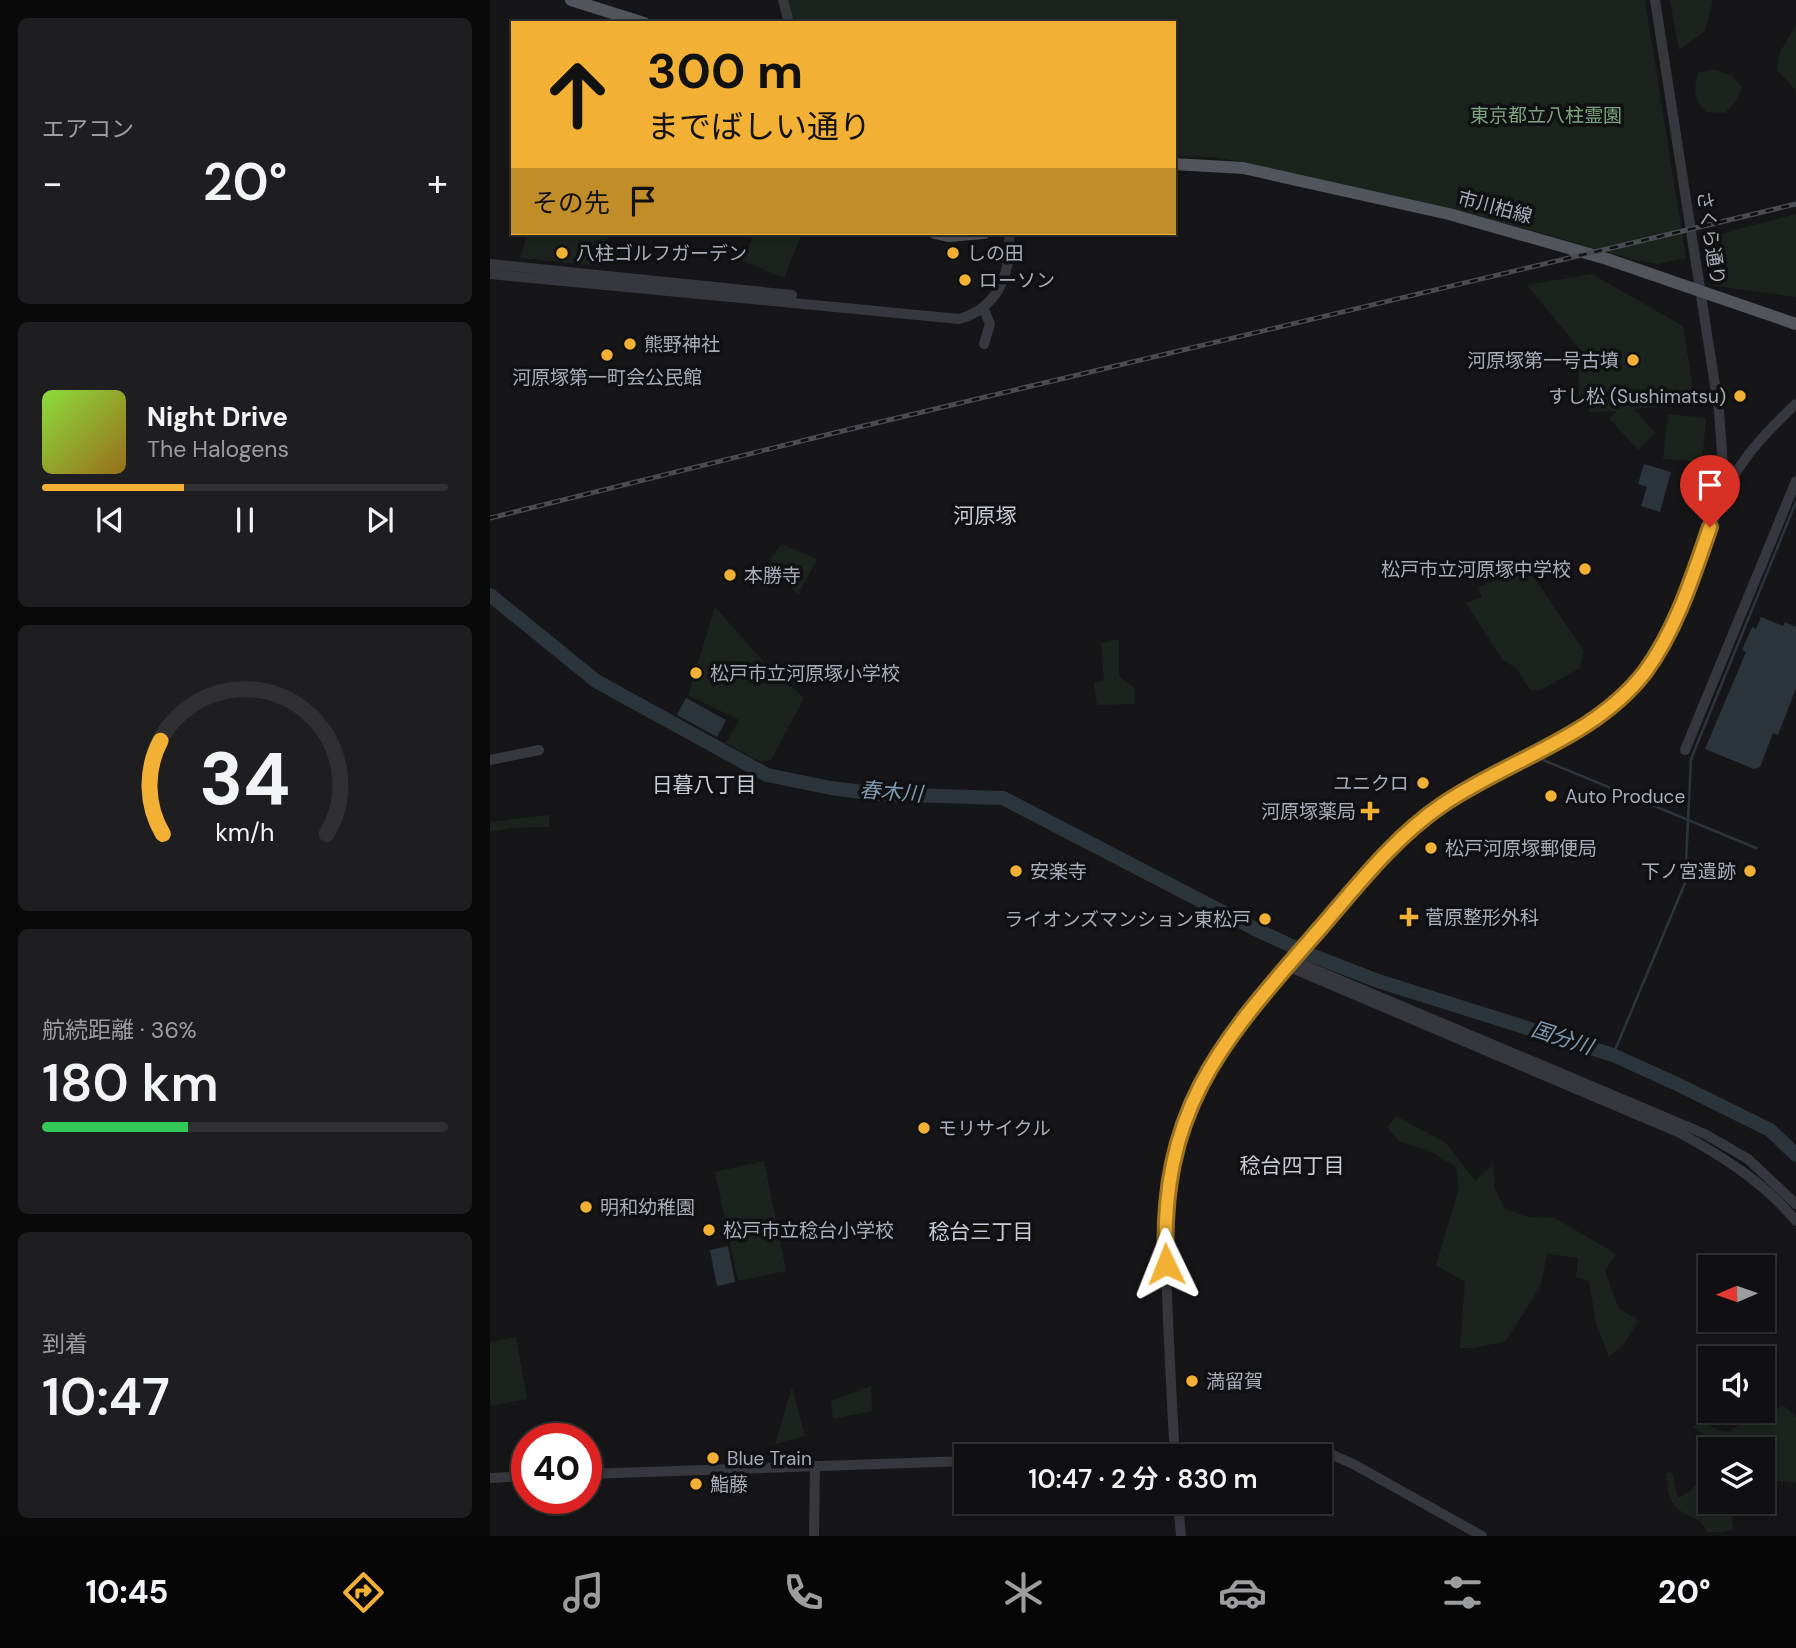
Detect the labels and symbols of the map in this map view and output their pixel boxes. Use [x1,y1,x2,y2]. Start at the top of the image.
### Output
park label: 東京都立八柱霊園 [1470,103,1622,128]
street label: 市川柏線 [1455,185,1535,229]
street label: さくら通り [1691,189,1731,287]
place label: 八柱ゴルフガーデン [576,241,747,266]
place label: しの田 [967,241,1024,266]
marker: 八柱ゴルフガーデン [554,245,570,261]
marker: しの田 [945,245,961,261]
place label: ローソン [979,268,1055,293]
marker: ローソン [957,272,973,288]
place label: 熊野神社 [644,332,720,357]
marker: 熊野神社 [622,336,638,352]
marker: 河原塚第一町会公民館 [599,347,615,363]
place label: 河原塚第一号古墳 [1467,348,1619,373]
marker: 河原塚第一号古墳 [1625,352,1641,368]
place label: 河原塚第一町会公民館 [512,365,702,390]
place label: すし松 (Sushimatsu) [1548,384,1726,409]
marker: すし松 (Sushimatsu) [1732,388,1748,404]
pin [1680,455,1740,527]
district label: 河原塚 [954,502,1017,530]
place label: 松戸市立河原塚中学校 [1381,557,1571,582]
marker: 松戸市立河原塚中学校 [1577,561,1593,577]
place label: 本勝寺 [744,563,801,588]
marker: 本勝寺 [722,567,738,583]
place label: 松戸市立河原塚小学校 [710,661,900,686]
marker: 松戸市立河原塚小学校 [688,665,704,681]
district label: 日暮八丁目 [652,771,757,799]
place label: ユニクロ [1333,771,1409,796]
marker: ユニクロ [1415,775,1431,791]
water label: 春木川 [859,776,925,808]
place label: Auto Produce [1565,784,1685,809]
marker: Auto Produce [1543,788,1559,804]
place label: 河原塚薬局 [1261,799,1356,824]
marker: 河原塚薬局 [1362,803,1378,819]
place label: 松戸河原塚郵便局 [1445,836,1597,861]
marker: 松戸河原塚郵便局 [1423,840,1439,856]
place label: 安楽寺 [1030,859,1087,884]
place label: 下ノ宮遺跡 [1641,859,1736,884]
marker: 安楽寺 [1008,863,1024,879]
marker: 下ノ宮遺跡 [1742,863,1758,879]
place label: 菅原整形外科 [1425,905,1539,930]
place label: ライオンズマンション東松戸 [1004,907,1251,932]
marker: 菅原整形外科 [1399,907,1419,927]
marker: ライオンズマンション東松戸 [1257,911,1273,927]
water label: 国分川 [1528,1015,1598,1062]
place label: モリサイクル [938,1116,1051,1141]
marker: モリサイクル [916,1120,932,1136]
district label: 稔台四丁目 [1240,1152,1345,1180]
place label: 明和幼稚園 [600,1195,695,1220]
marker: 明和幼稚園 [578,1199,594,1215]
place label: 松戸市立稔台小学校 [723,1218,894,1243]
district label: 稔台三丁目 [929,1218,1034,1246]
marker: 松戸市立稔台小学校 [701,1222,717,1238]
position arrow [1129,1227,1203,1301]
north arrow [1698,1255,1774,1332]
place label: 満留賀 [1206,1369,1263,1394]
marker: 満留賀 [1184,1373,1200,1389]
speed limit sign: 40 [511,1423,602,1514]
place label: Blue Train [727,1446,812,1471]
marker: Blue Train [705,1450,721,1466]
place label: 鮨藤 [710,1472,748,1497]
marker: 鮨藤 [688,1476,704,1492]

